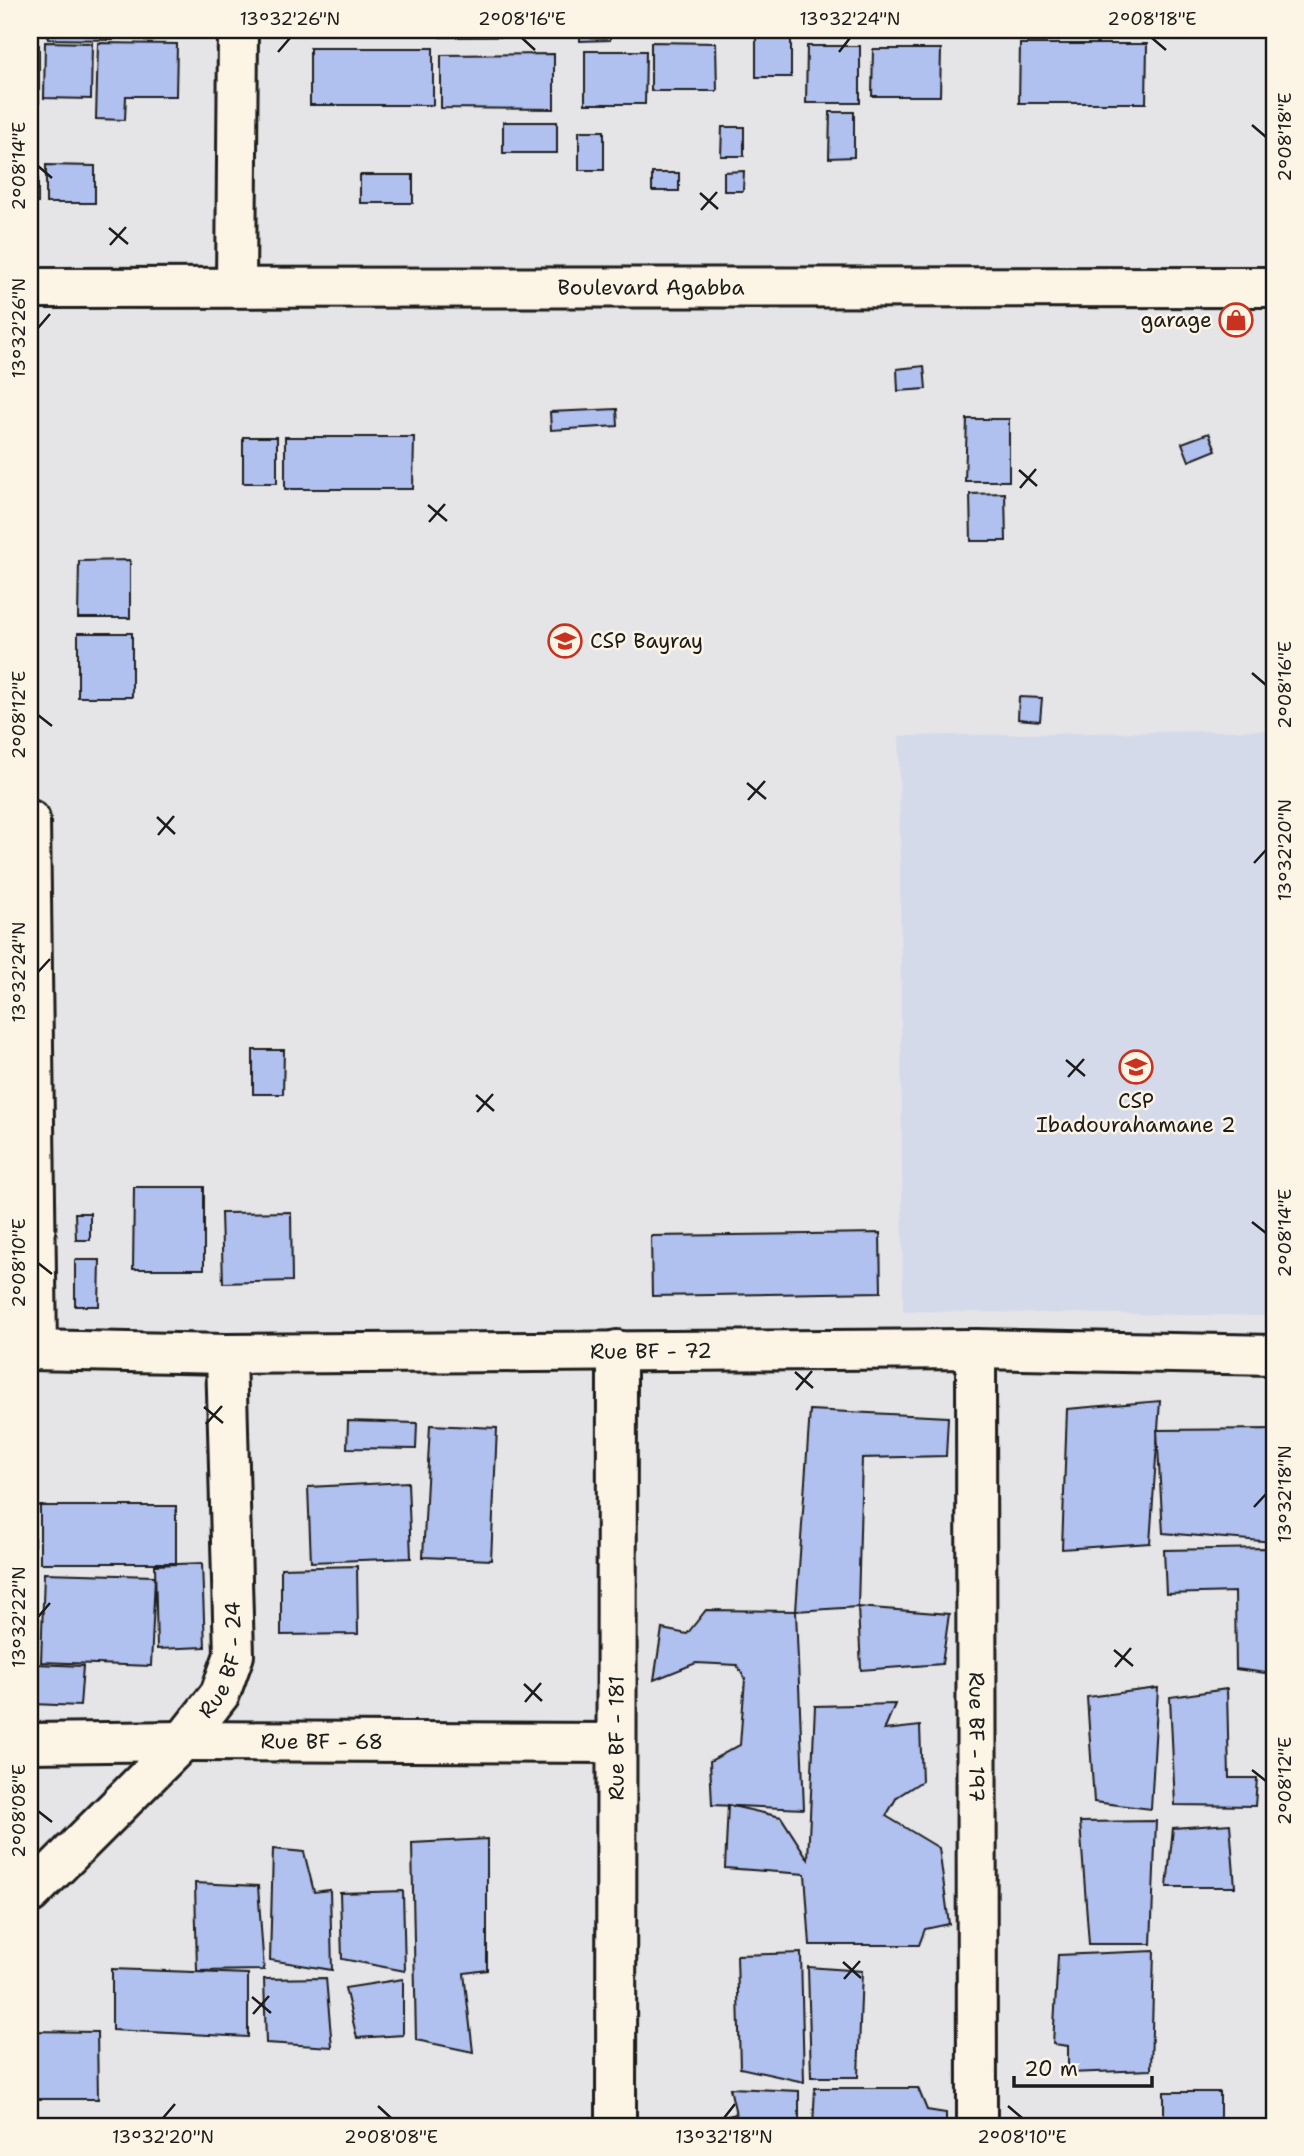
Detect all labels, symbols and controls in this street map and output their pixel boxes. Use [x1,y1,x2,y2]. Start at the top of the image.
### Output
text: 13°32'26"N [240,7,340,31]
text: 2°08'16"E [478,7,566,31]
text: 13°32'24"N [799,7,901,31]
text: 2°08'18"E [1107,7,1197,31]
text: 2°08'18"E [1273,92,1297,182]
text: 2°08'14"E [7,122,31,210]
street label: Boulevard Agabba [557,273,745,302]
text: 13°32'26"N [7,278,31,378]
shop icon: garage [1217,301,1255,339]
place label: garage [1140,306,1212,334]
school or university icon: CSP Bayray [546,622,584,660]
place label: CSP Bayray [590,627,703,655]
text: 2°08'16"E [1273,641,1297,729]
text: 2°08'12"E [7,671,31,759]
text: 13°32'20"N [1273,799,1297,901]
text: 13°32'24"N [7,921,31,1023]
school or university icon: CSP Ibadourahamane 2 [1117,1048,1155,1086]
place label: CSP Ibadourahamane 2 [1036,1087,1236,1139]
text: 2°08'14"E [1273,1189,1297,1277]
text: 2°08'10"E [7,1218,31,1308]
street label: Rue BF - 72 [590,1337,712,1366]
text: 13°32'18"N [1273,1445,1297,1543]
text: 13°32'22"N [7,1566,31,1668]
street label: Rue BF - 24 [192,1601,248,1724]
street label: Rue BF - 197 [962,1672,991,1802]
street label: Rue BF - 181 [602,1675,631,1801]
street label: Rue BF - 68 [261,1727,383,1756]
text: 2°08'12"E [1273,1737,1297,1825]
text: 2°08'08"E [7,1764,31,1858]
scale bar [1014,2044,1152,2088]
text: 20 m [1024,2055,1078,2083]
text: 13°32'20"N [112,2125,214,2149]
text: 2°08'08"E [344,2125,438,2149]
text: 13°32'18"N [675,2125,773,2149]
text: 2°08'10"E [977,2125,1067,2149]

